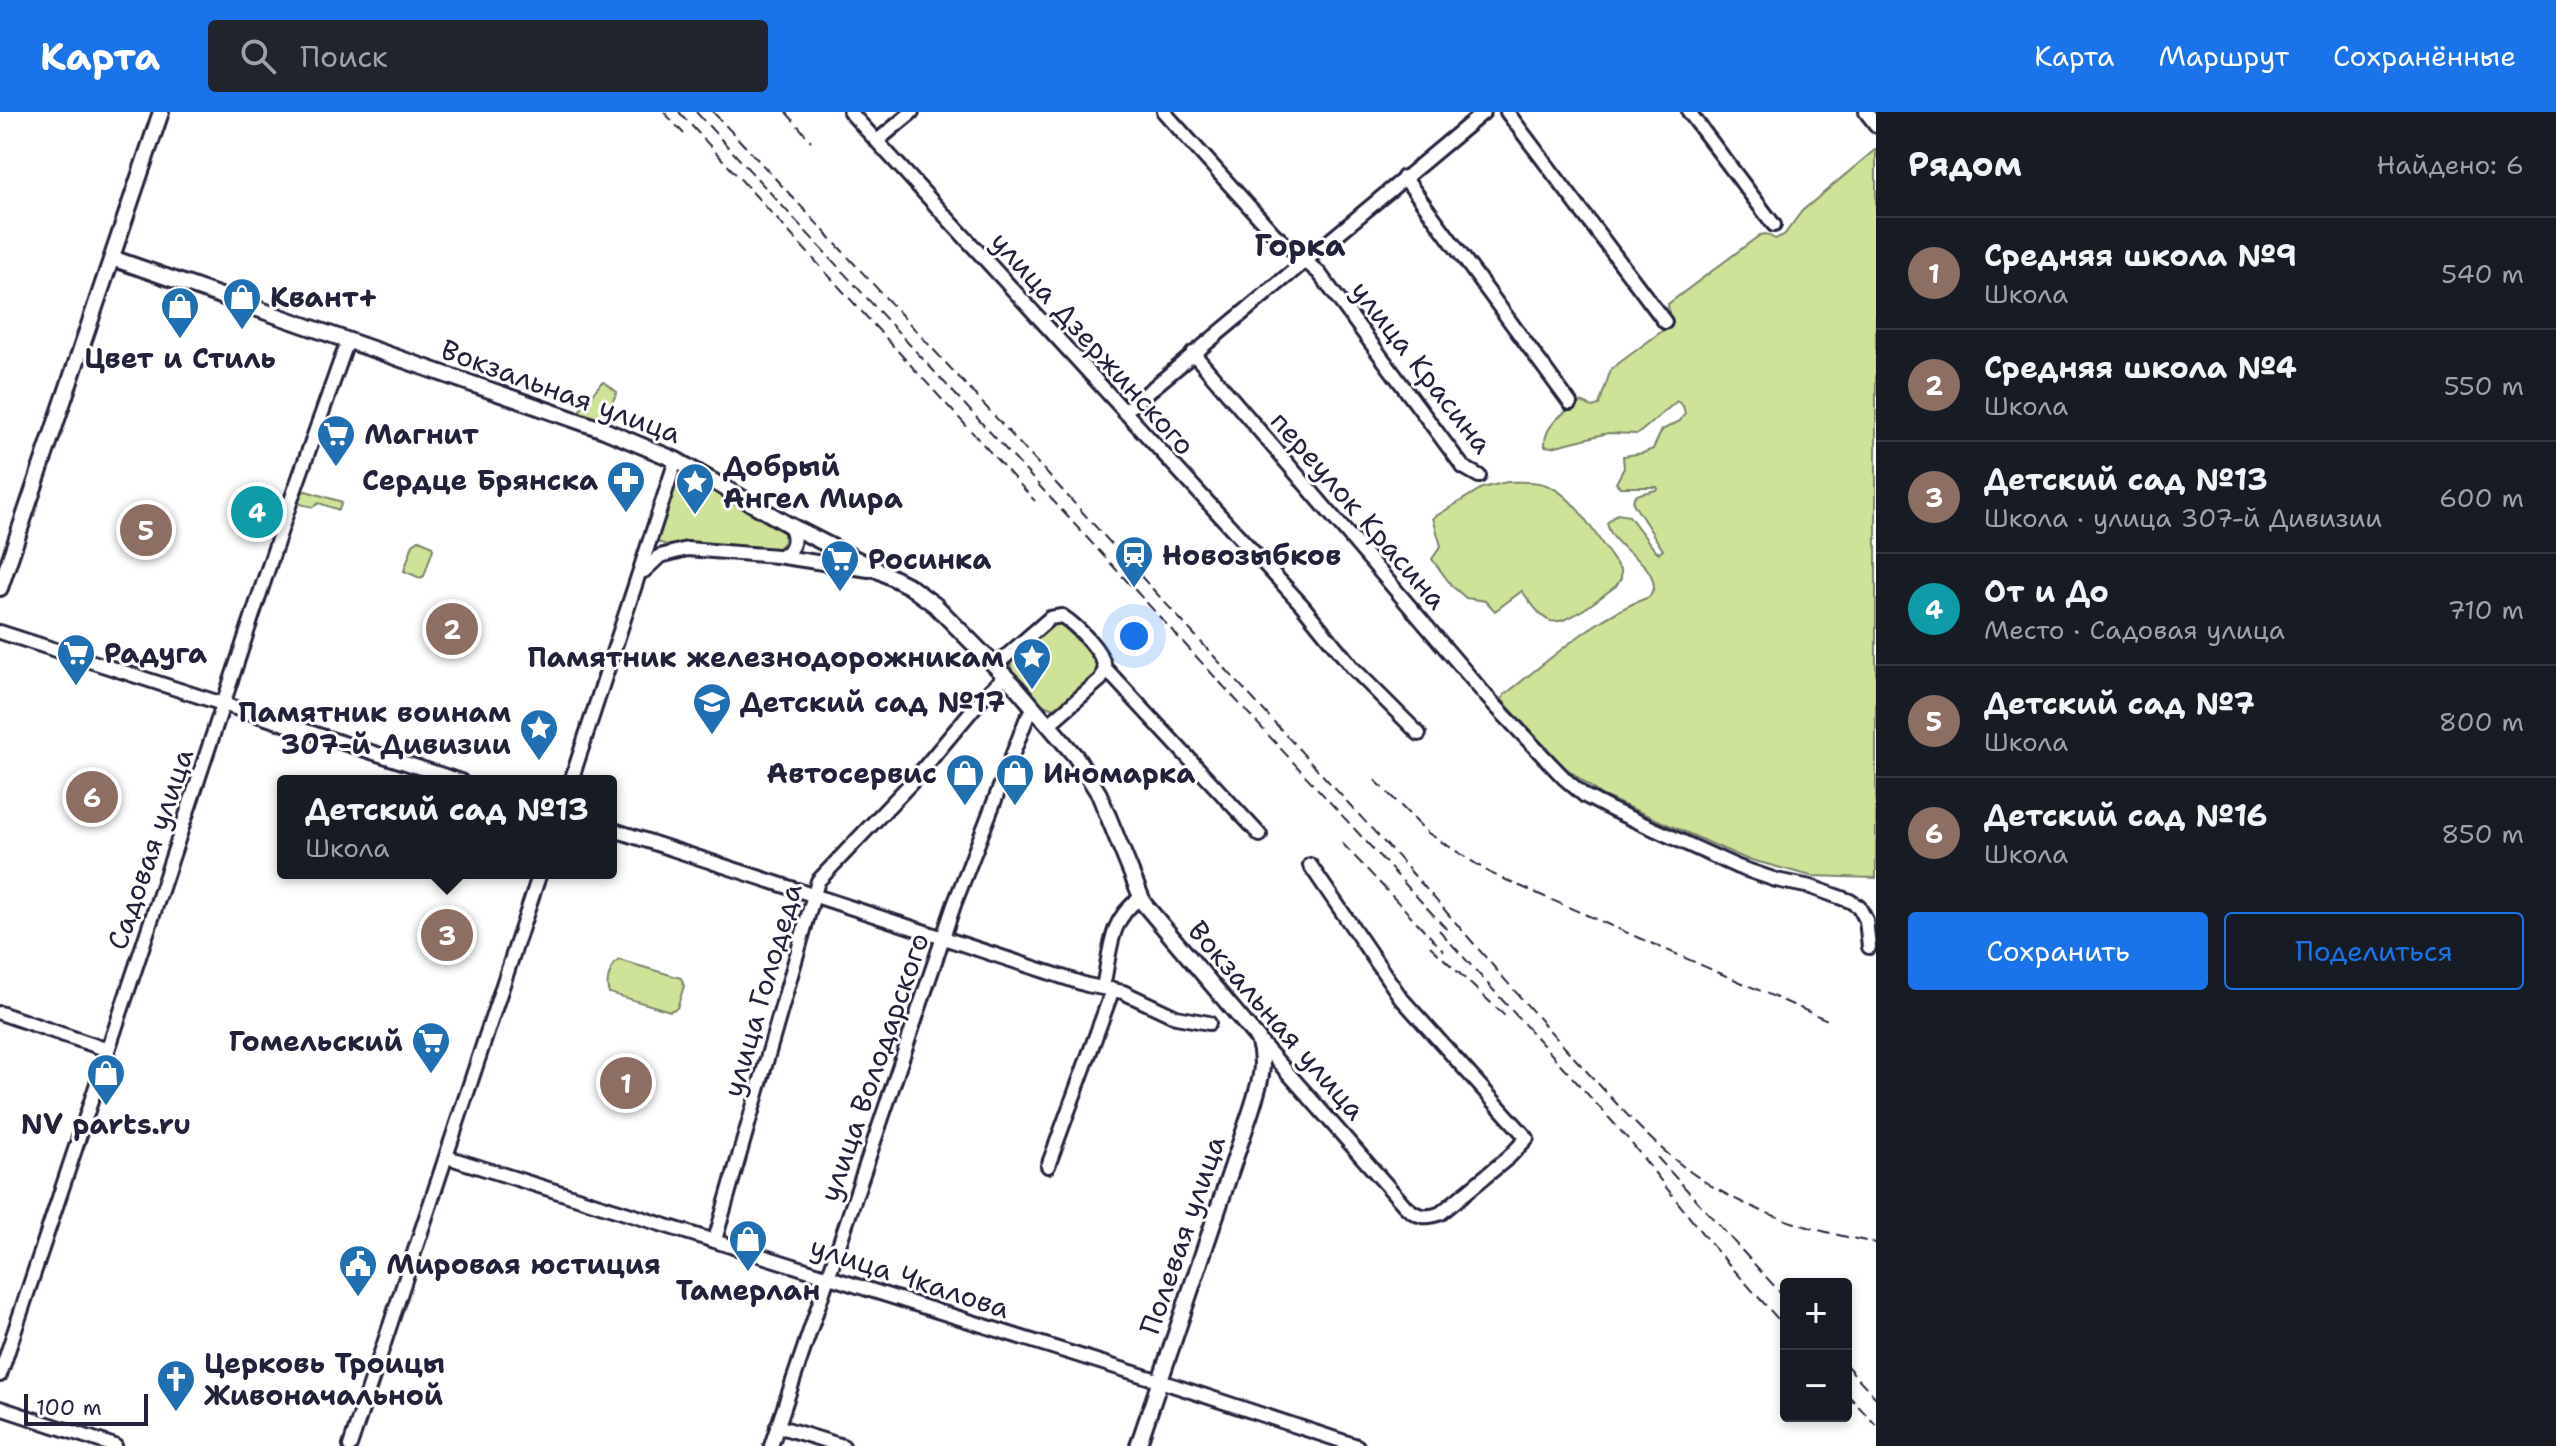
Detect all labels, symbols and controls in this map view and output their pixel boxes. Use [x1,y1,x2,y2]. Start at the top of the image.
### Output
search box [208,20,768,92]
text: Карта [40,31,160,82]
icon: search [236,34,280,78]
text: Поиск [300,36,388,77]
text: Карта [2034,37,2114,75]
text: Маршрут [2158,37,2289,75]
text: Сохранённые [2333,37,2516,75]
text: Рядом [1908,141,2022,187]
text: Найдено: 6 [2377,147,2524,182]
street label: улица Дзержинского [982,223,1204,463]
district label: Горка [1255,225,1346,266]
text: Средняя школа №9 [1984,235,2297,276]
text: 1 [1928,256,1940,291]
text: 540 m [2441,256,2524,291]
street label: улица Красина [1342,273,1502,461]
shop icon: Квант+ [221,276,263,331]
text: Школа [1984,276,2068,311]
place label: Квант+ [270,278,378,316]
shop icon: Цвет и Стиль [159,285,201,340]
street label: Вокзальная улица [436,330,686,452]
place label: Цвет и Стиль [84,339,276,377]
text: Средняя школа №4 [1984,347,2297,388]
text: 2 [1925,368,1943,403]
text: 550 m [2444,368,2524,403]
text: Школа [1984,388,2068,423]
street label: переулок Красина [1262,403,1456,617]
supermarket icon: Магнит [315,413,357,468]
place label: Магнит [364,415,479,453]
place label: Добрый Ангел Мира [723,447,903,517]
pharmacy icon: Сердце Брянска [605,459,647,514]
text: Детский сад №13 [1984,459,2268,500]
place label: Сердце Брянска [362,461,598,499]
place icon: Добрый Ангел Мира [674,461,716,516]
text: 3 [1925,480,1943,515]
text: 600 m [2439,480,2524,515]
pin: 4 [231,482,283,542]
pin: 5 [120,500,172,560]
text: Школа · улица 307-й Дивизии [1984,500,2382,535]
station icon: Новозыбков [1113,534,1155,589]
place label: Новозыбков [1162,536,1341,574]
supermarket icon: Росинка [819,538,861,593]
place label: Росинка [868,540,991,578]
text: От и До [1984,571,2109,612]
text: 4 [1925,592,1943,627]
text: 710 m [2448,592,2524,627]
pin: 2 [426,599,478,659]
text: Место · Садовая улица [1984,612,2285,647]
your location [1114,616,1154,656]
supermarket icon: Радуга [55,632,97,687]
place label: Радуга [104,634,207,672]
place icon: Памятник железнодорожникам [1011,636,1053,691]
place label: Памятник железнодорожникам [527,638,1004,676]
school or university icon: Детский сад №17 [691,681,733,736]
place label: Детский сад №17 [740,683,1005,721]
text: Детский сад №7 [1984,683,2255,724]
place label: Памятник воинам 307-й Дивизии [238,693,511,763]
text: 5 [1926,704,1942,739]
text: 800 m [2439,704,2524,739]
place icon: Памятник воинам 307-й Дивизии [518,707,560,762]
text: Школа [1984,724,2068,759]
street label: Садовая улица [98,743,202,955]
shop icon: Автосервис [944,752,986,807]
shop icon: Иномарка [994,752,1036,807]
place label: Автосервис [767,754,937,792]
place label: Иномарка [1043,754,1195,792]
pin: 6 [66,767,118,827]
popup [277,775,617,879]
text: Детский сад №13 [305,789,589,830]
text: Детский сад №16 [1984,795,2268,836]
text: 6 [1925,816,1943,851]
text: 850 m [2441,816,2524,851]
text: Школа [305,830,389,865]
text: Школа [1984,836,2068,871]
street label: улица Голодеда [713,879,811,1101]
pin: 3 [421,905,473,965]
street label: Вокзальная улица [1180,912,1374,1128]
button: Сохранить [1908,912,2208,990]
button: Поделиться [2224,912,2524,990]
street label: улица Володарского [810,928,938,1206]
supermarket icon: Гомельский [410,1020,452,1075]
place label: Гомельский [229,1022,403,1060]
shop icon: NV parts.ru [85,1052,127,1107]
pin: 1 [600,1053,652,1113]
place label: NV parts.ru [21,1105,191,1143]
street label: Полевая улица [1130,1131,1234,1339]
shop icon: Тамерлан [727,1218,769,1273]
street label: улица Чкалова [805,1227,1015,1327]
public building icon: Мировая юстиция [337,1243,379,1298]
place label: Мировая юстиция [386,1245,661,1283]
place label: Тамерлан [676,1271,820,1309]
map controls [1780,1278,1852,1422]
button: + [1780,1278,1852,1350]
place label: Церковь Троицы Живоначальной [204,1344,445,1414]
button: − [1780,1350,1852,1422]
church icon: Церковь Троицы Живоначальной [155,1358,197,1413]
scale bar [24,1390,148,1426]
text: 100 m [36,1393,102,1422]

